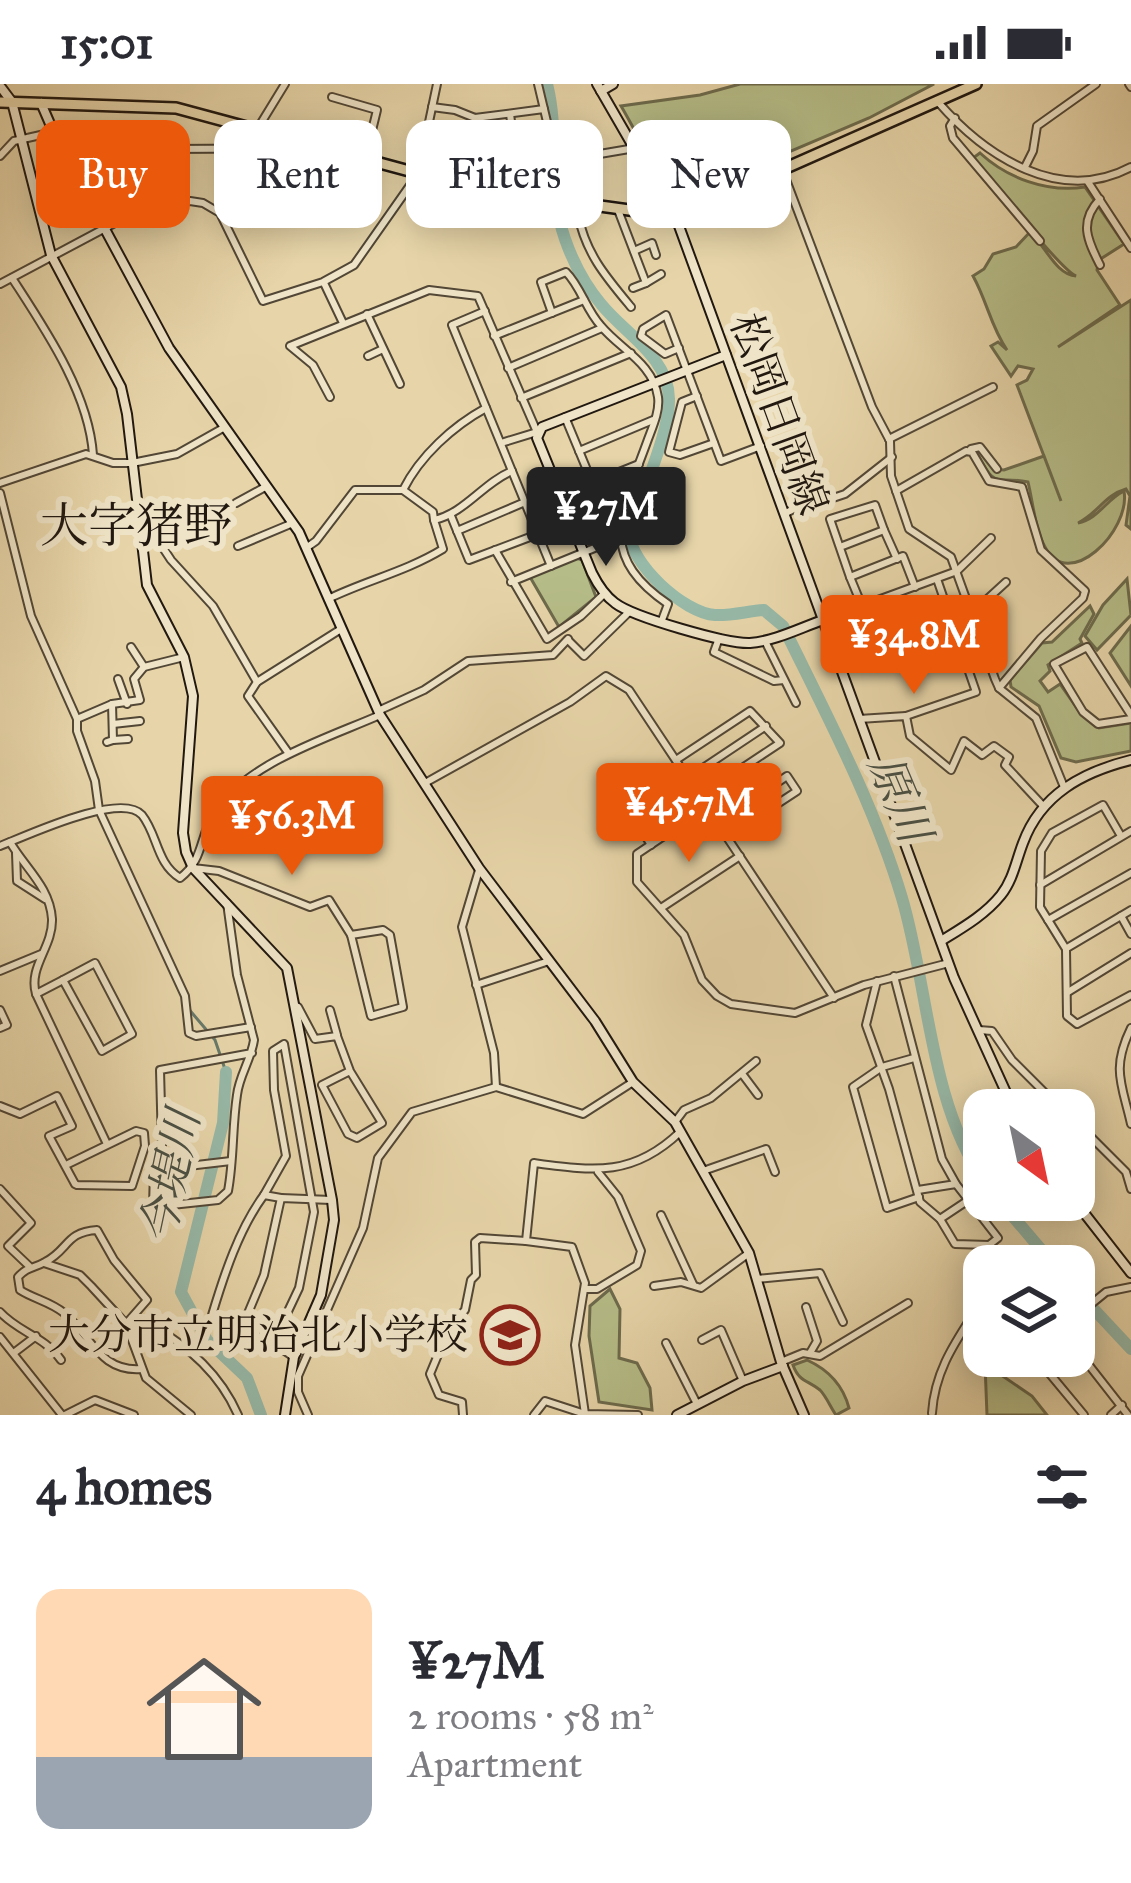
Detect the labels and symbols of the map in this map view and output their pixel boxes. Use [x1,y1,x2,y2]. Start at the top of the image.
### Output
street label: 松岡日岡線 [719,306,839,522]
pin: ¥27M [535,467,677,569]
district label: 大字猪野 [40,496,232,555]
pin: ¥34.8M [816,595,1012,697]
water label: 原川 [857,746,945,855]
pin: ¥45.7M [591,763,787,865]
pin: ¥56.3M [194,776,390,878]
north arrow [963,1089,1095,1221]
water label: 今堤川 [129,1100,212,1249]
school or university icon: 大分市立明治北小学校 [479,1304,541,1366]
place label: 大分市立明治北小学校 [48,1309,468,1361]

